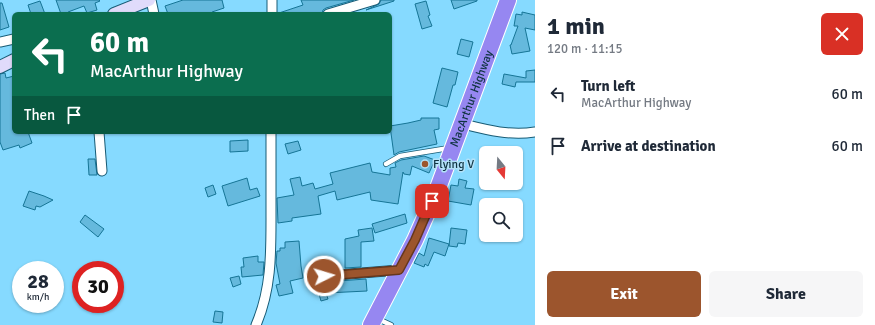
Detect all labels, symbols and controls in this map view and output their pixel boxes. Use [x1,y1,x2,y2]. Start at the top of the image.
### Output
text: 1 min [547,11,605,41]
button: close [821,13,863,55]
text: 60 m [90,26,149,60]
icon: left [24,28,76,80]
text: 120 m · 11:15 [547,41,623,57]
street label: MacArthur Highway [447,48,497,149]
text: MacArthur Highway [90,60,243,82]
text: Turn left [581,77,635,95]
icon: left [547,83,569,105]
text: 60 m [832,85,863,103]
text: MacArthur Highway [581,95,691,111]
icon: arrive [63,104,85,126]
text: Then [24,106,55,124]
icon: arrive [547,135,569,157]
text: Arrive at destination [581,137,716,155]
text: 60 m [832,137,863,155]
north arrow [479,146,523,190]
map controls [479,146,523,242]
place label: Flying V [433,157,474,172]
marker: Flying V [420,159,430,169]
pin [415,184,449,218]
icon: arrive [421,190,443,212]
button: search [479,198,523,242]
position arrow [303,255,345,297]
speed limit sign: 30 [72,261,124,313]
text: 28 [27,269,49,294]
button: Exit [547,271,701,317]
button: Share [709,271,863,317]
text: km/h [27,291,49,303]

